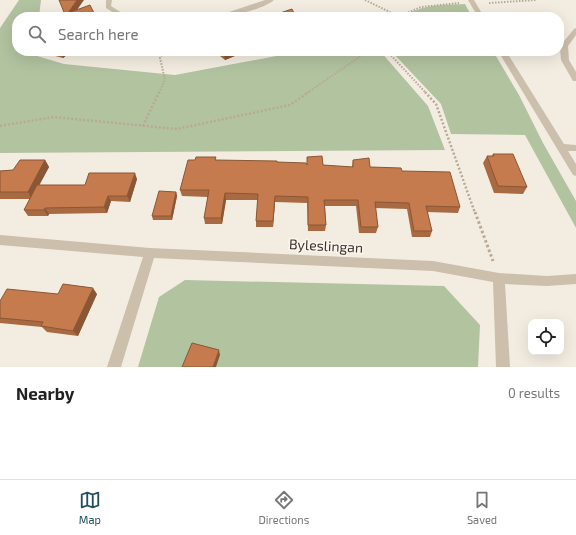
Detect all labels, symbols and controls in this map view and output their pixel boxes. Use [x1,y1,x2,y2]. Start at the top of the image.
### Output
search box [12,12,564,56]
icon: search [26,23,48,45]
text: Search here [58,25,139,43]
street label: Byleslingan [289,235,364,256]
map controls [528,319,564,355]
button: locate [528,319,564,355]
text: Nearby [16,383,74,403]
text: 0 results [508,385,560,401]
tab: Map [79,489,101,526]
tab: Directions [259,489,309,526]
tab: Saved [467,489,497,526]

